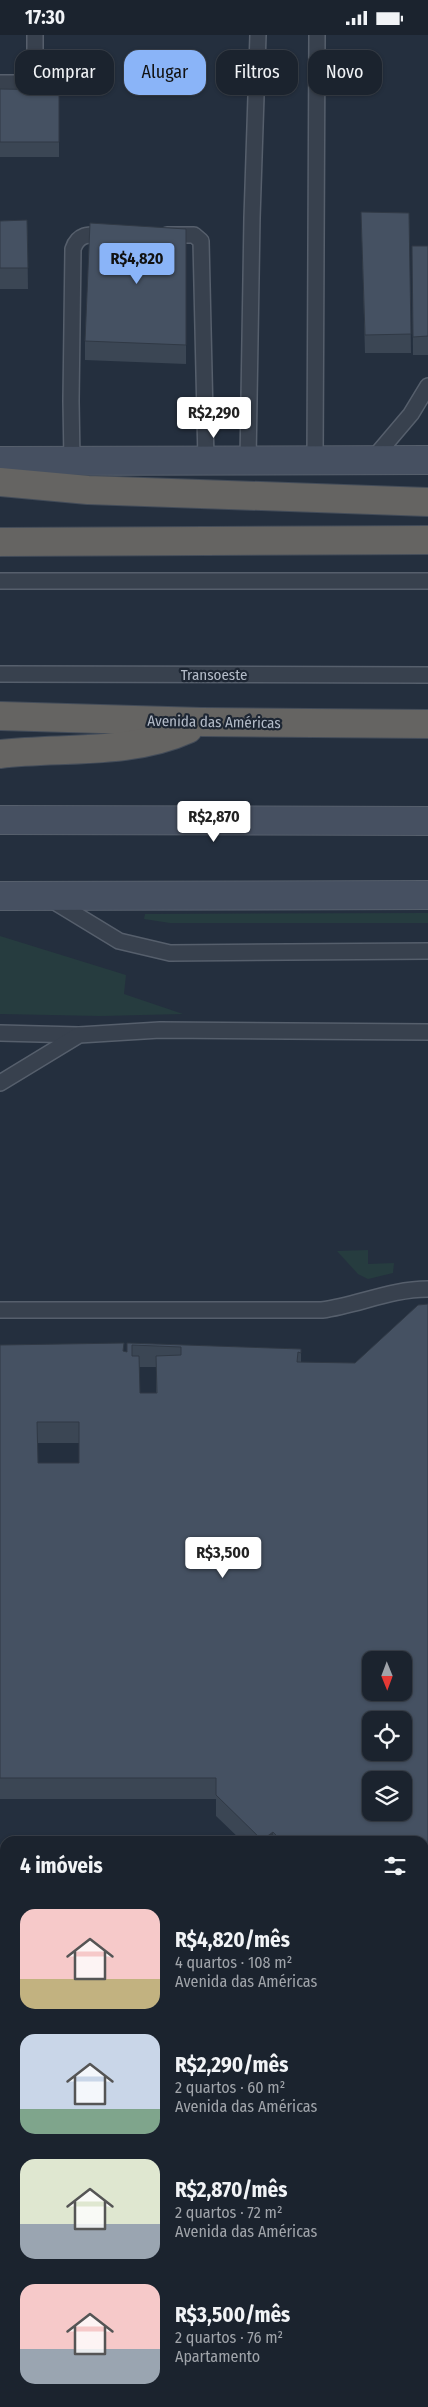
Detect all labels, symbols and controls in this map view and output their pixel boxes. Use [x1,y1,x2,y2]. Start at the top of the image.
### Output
text: 17:30 [25,6,65,29]
chip: Comprar [15,50,114,95]
chip: Alugar [124,50,206,95]
chip: Filtros [216,50,298,95]
chip: Novo [308,50,382,95]
pin: R$4,820 [91,243,183,285]
text: R$4,820 [110,249,164,268]
pin: R$2,290 [168,397,260,439]
text: R$2,290 [188,403,240,422]
street label: Transoeste [181,666,247,684]
street label: Avenida das Américas [147,712,281,732]
pin: R$2,870 [168,801,260,843]
text: R$2,870 [188,807,240,826]
pin: R$3,500 [177,1537,269,1579]
text: R$3,500 [196,1543,250,1562]
north arrow [362,1651,412,1701]
map controls [362,1651,412,1821]
button: locate [362,1711,412,1761]
button: layers [362,1771,412,1821]
icon: filters [381,1852,409,1880]
text: 4 imóveis [20,1853,103,1879]
text: R$4,820/mês [175,1927,290,1953]
icon: home [60,1929,120,1989]
text: 4 quartos · 108 m² [175,1953,292,1972]
text: Avenida das Américas [175,1972,317,1991]
text: R$2,290/mês [175,2052,288,2078]
icon: home [60,2054,120,2114]
text: 2 quartos · 60 m² [175,2078,285,2097]
text: Avenida das Américas [175,2097,317,2116]
text: R$2,870/mês [175,2177,287,2203]
icon: home [60,2179,120,2239]
text: 2 quartos · 72 m² [175,2203,282,2222]
text: Avenida das Américas [175,2222,317,2241]
text: R$3,500/mês [175,2302,290,2328]
icon: home [60,2304,120,2364]
text: 2 quartos · 76 m² [175,2328,283,2347]
text: Apartamento [175,2347,260,2366]

